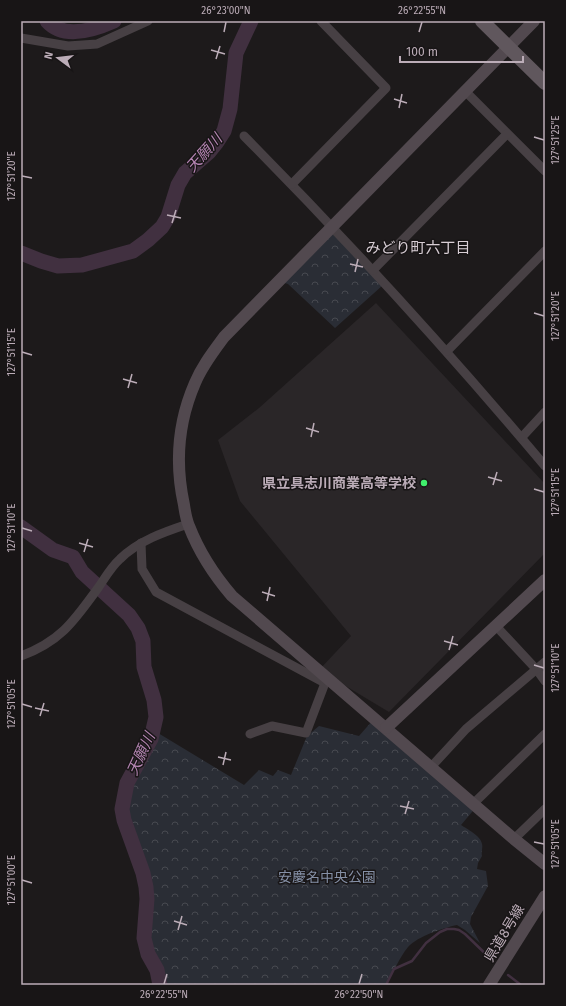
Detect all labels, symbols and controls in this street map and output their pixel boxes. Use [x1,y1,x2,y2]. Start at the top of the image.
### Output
text: 26°23'00"N [201,5,251,17]
text: 26°22'55"N [398,5,446,17]
north arrow [38,38,78,78]
scale bar [400,38,523,64]
text: 100 m [406,45,438,59]
text: N [42,50,56,61]
text: 127°51'25"E [550,116,562,164]
water label: 天願川 [182,129,227,176]
text: 127°51'20"E [6,151,18,201]
district label: みどり町六丁目 [365,239,471,257]
text: 127°51'20"E [550,291,562,341]
text: 127°51'15"E [6,328,18,376]
text: 127°51'15"E [550,468,562,516]
place label: 県立具志川商業高等学校 [262,475,416,492]
marker: 県立具志川商業高等学校 [419,478,429,488]
text: 127°51'10"E [6,503,18,553]
text: 127°51'10"E [550,643,562,693]
text: 127°51'05"E [6,679,18,729]
water label: 天願川 [123,728,160,778]
text: 127°51'05"E [550,819,562,869]
text: 127°51'00"E [6,855,18,905]
park label: 安慶名中央公園 [278,869,376,886]
street label: 県道8号線 [481,902,528,965]
text: 26°22'55"N [140,989,188,1001]
text: 26°22'50"N [335,989,383,1001]

